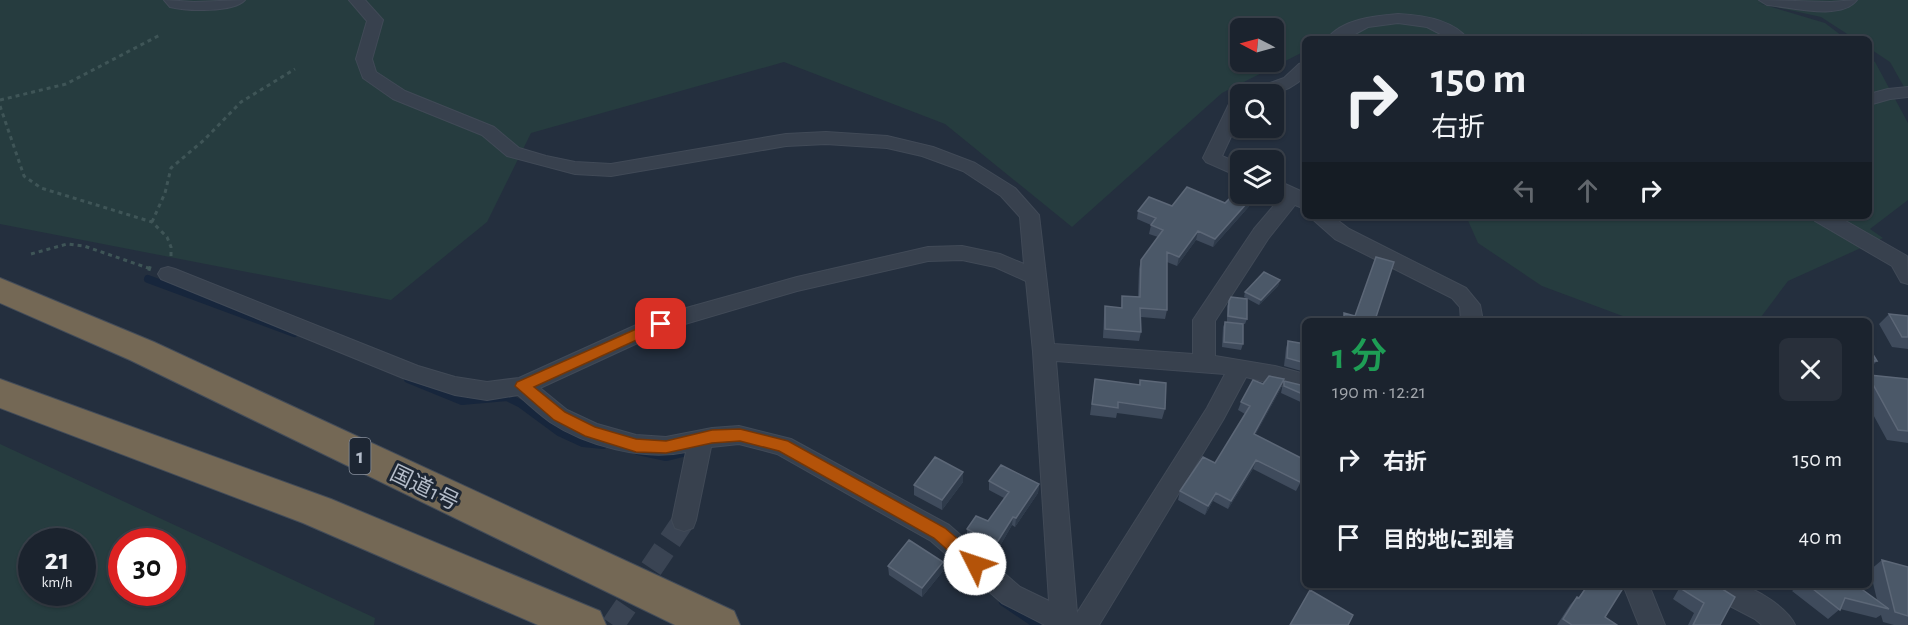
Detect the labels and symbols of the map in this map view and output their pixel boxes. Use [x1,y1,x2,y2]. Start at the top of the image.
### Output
north arrow [1230,18,1284,72]
pin [635,298,686,349]
road number: 1 [350,438,370,474]
street label: 国道1号 [387,461,463,514]
speed limit sign: 30 [108,528,186,606]
position arrow [943,532,1007,596]

